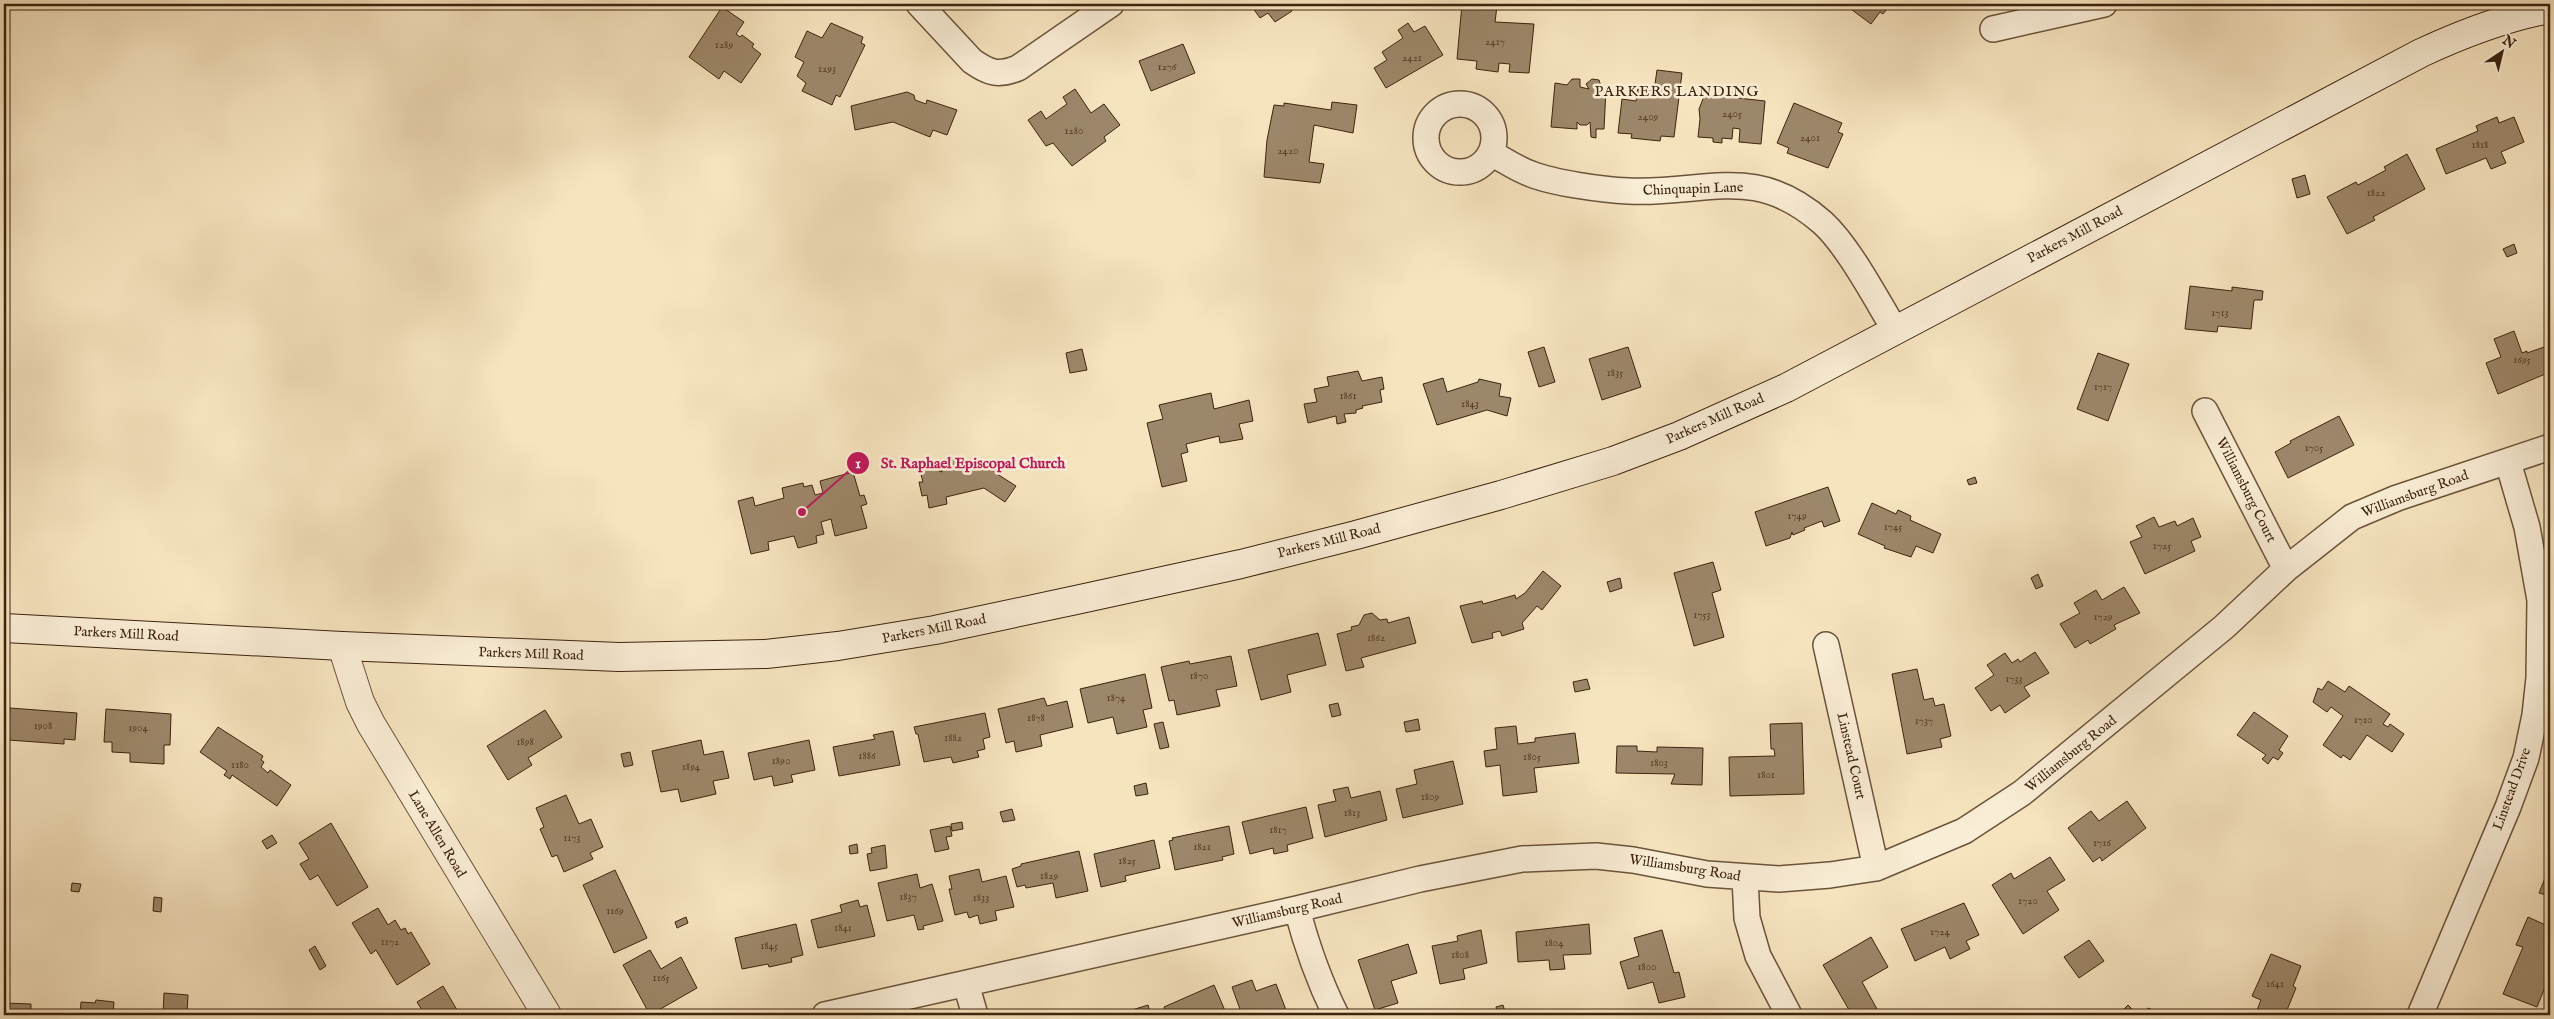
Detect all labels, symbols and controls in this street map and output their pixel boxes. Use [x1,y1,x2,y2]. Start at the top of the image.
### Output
north arrow [2476,28,2526,78]
text: N [2498,31,2519,53]
house number: 2417 [1485,35,1505,49]
house number: 1289 [715,38,733,52]
house number: 2421 [1402,51,1422,65]
house number: 1276 [1158,60,1177,74]
house number: 1293 [818,62,836,76]
district label: PARKERS LANDING [1594,82,1760,101]
house number: 2405 [1722,107,1742,121]
house number: 2409 [1638,110,1659,124]
house number: 1280 [1065,124,1083,138]
house number: 2401 [1800,131,1820,145]
house number: 1818 [2472,138,2488,152]
house number: 2420 [1277,144,1299,158]
street label: Chinquapin Lane [1642,178,1744,200]
house number: 1822 [2367,186,2385,200]
street label: Parkers Mill Road [2024,202,2126,268]
house number: 1713 [2211,306,2229,320]
house number: 1695 [2513,353,2531,367]
house number: 1835 [1607,366,1623,380]
house number: 1717 [2094,380,2112,394]
house number: 1861 [1339,389,1357,403]
street label: Parkers Mill Road [1663,389,1767,449]
house number: 1843 [1461,397,1479,411]
street label: Williamsburg Court [2212,434,2280,546]
house number: 1705 [2305,441,2323,455]
callout: St. Raphael Episcopal Church [845,448,1075,478]
text: 1 [855,454,861,473]
text: St. Raphael Episcopal Church [881,454,1066,473]
street label: Williamsburg Road [2359,466,2471,522]
house number: 1749 [1787,509,1807,523]
street label: Parkers Mill Road [1276,519,1383,562]
house number: 1745 [1884,520,1902,534]
house number: 1725 [2153,539,2171,553]
house number: 1753 [1693,608,1711,622]
street label: Parkers Mill Road [881,610,988,648]
house number: 1729 [2093,610,2113,624]
street label: Parkers Mill Road [73,622,180,646]
house number: 1862 [1367,631,1385,645]
street label: Parkers Mill Road [478,643,584,665]
house number: 1870 [1190,669,1208,683]
house number: 1733 [2005,672,2023,686]
house number: 1874 [1107,691,1126,705]
house number: 1878 [1027,711,1045,725]
street label: Linstead Court [1832,711,1870,801]
street label: Williamsburg Road [2022,711,2121,796]
house number: 1710 [2354,713,2372,727]
house number: 1737 [1915,714,1933,728]
house number: 1908 [34,719,52,733]
house number: 1904 [128,721,148,735]
house number: 1882 [944,731,962,745]
house number: 1898 [516,735,534,749]
street label: Linstead Drive [2489,745,2535,833]
house number: 1886 [858,749,876,763]
house number: 1805 [1523,750,1541,764]
house number: 1890 [772,754,790,768]
house number: 1803 [1650,756,1668,770]
house number: 1180 [231,758,249,772]
house number: 1894 [682,760,701,774]
house number: 1801 [1757,768,1775,782]
street label: Lane Allen Road [404,787,470,881]
house number: 1809 [1421,790,1440,804]
house number: 1813 [1344,806,1360,820]
house number: 1817 [1269,823,1287,837]
house number: 1173 [563,831,581,845]
house number: 1716 [2093,836,2111,850]
house number: 1821 [1193,840,1211,854]
street label: Williamsburg Road [1628,850,1742,886]
house number: 1825 [1118,854,1136,868]
house number: 1829 [1040,869,1058,883]
street label: Williamsburg Road [1230,889,1344,932]
house number: 1837 [899,890,917,904]
house number: 1833 [973,891,989,905]
house number: 1720 [2018,894,2038,908]
house number: 1169 [606,904,624,918]
house number: 1841 [834,921,852,935]
house number: 1724 [1930,925,1950,939]
house number: 1172 [381,935,399,949]
house number: 1804 [1544,936,1564,950]
house number: 1845 [760,939,778,953]
house number: 1808 [1451,948,1469,962]
house number: 1800 [1637,960,1657,974]
house number: 1165 [653,971,669,985]
house number: 1641 [2266,977,2284,991]

